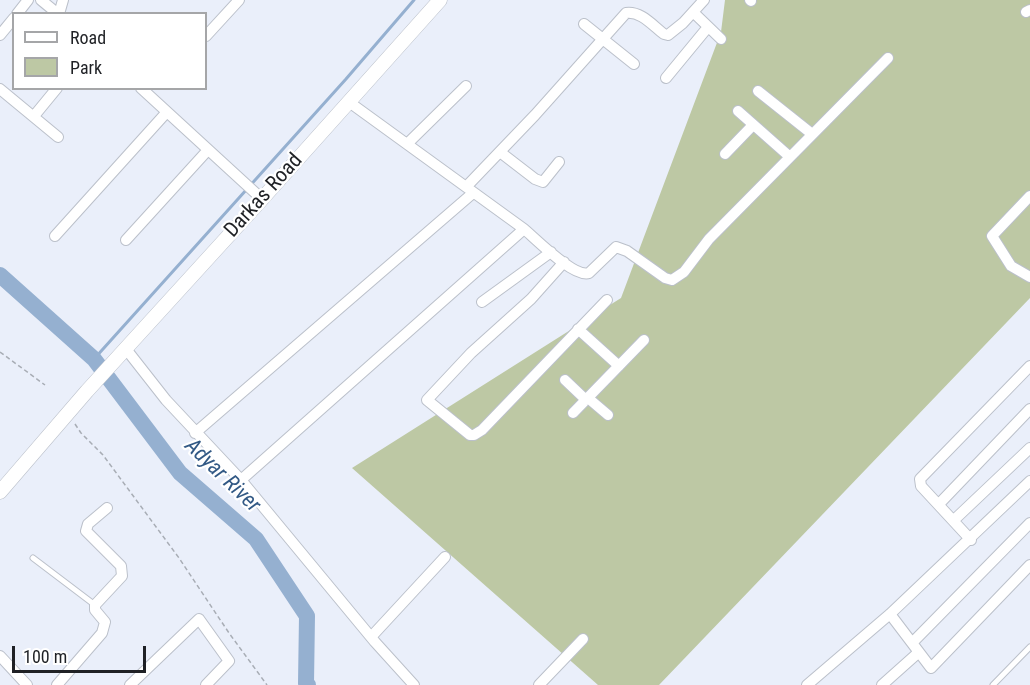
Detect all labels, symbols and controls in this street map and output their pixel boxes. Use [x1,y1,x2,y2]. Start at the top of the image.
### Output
legend [12,12,207,90]
text: Road [70,27,106,48]
text: Park [70,57,102,78]
street label: Darkas Road [220,149,308,243]
water label: Adyar River [179,433,265,519]
scale bar [15,634,148,672]
text: 100 m [23,646,67,667]

